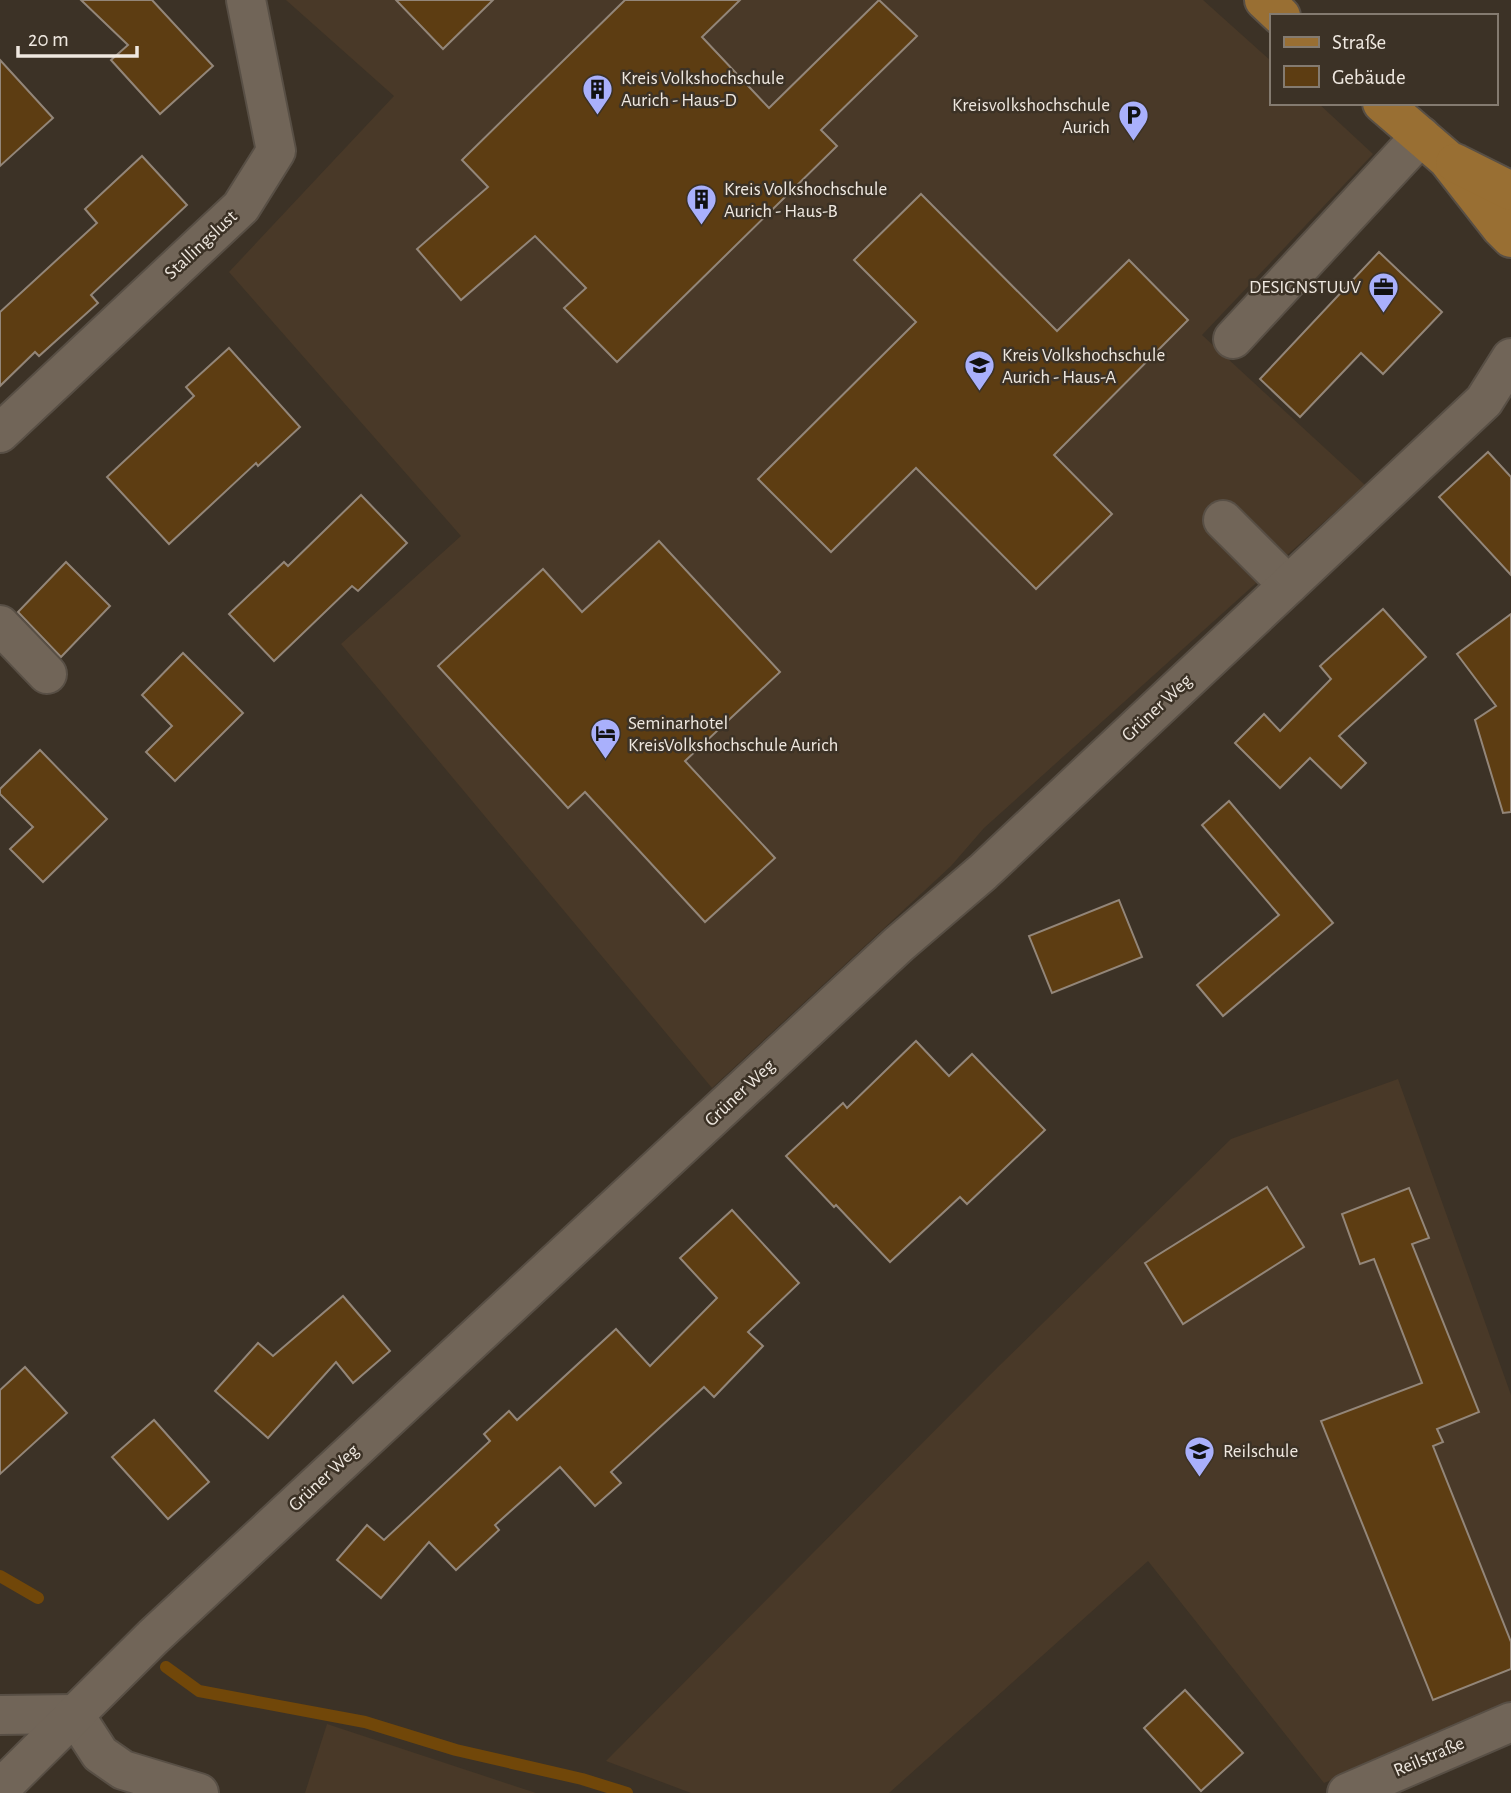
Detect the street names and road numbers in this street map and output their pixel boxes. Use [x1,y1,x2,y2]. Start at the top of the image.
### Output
street label: Stallingslust [161,207,241,283]
street label: Grüner Weg [1118,670,1196,745]
street label: Grüner Weg [701,1055,779,1130]
street label: Grüner Weg [285,1440,363,1515]
street label: Reilstraße [1391,1734,1467,1780]

